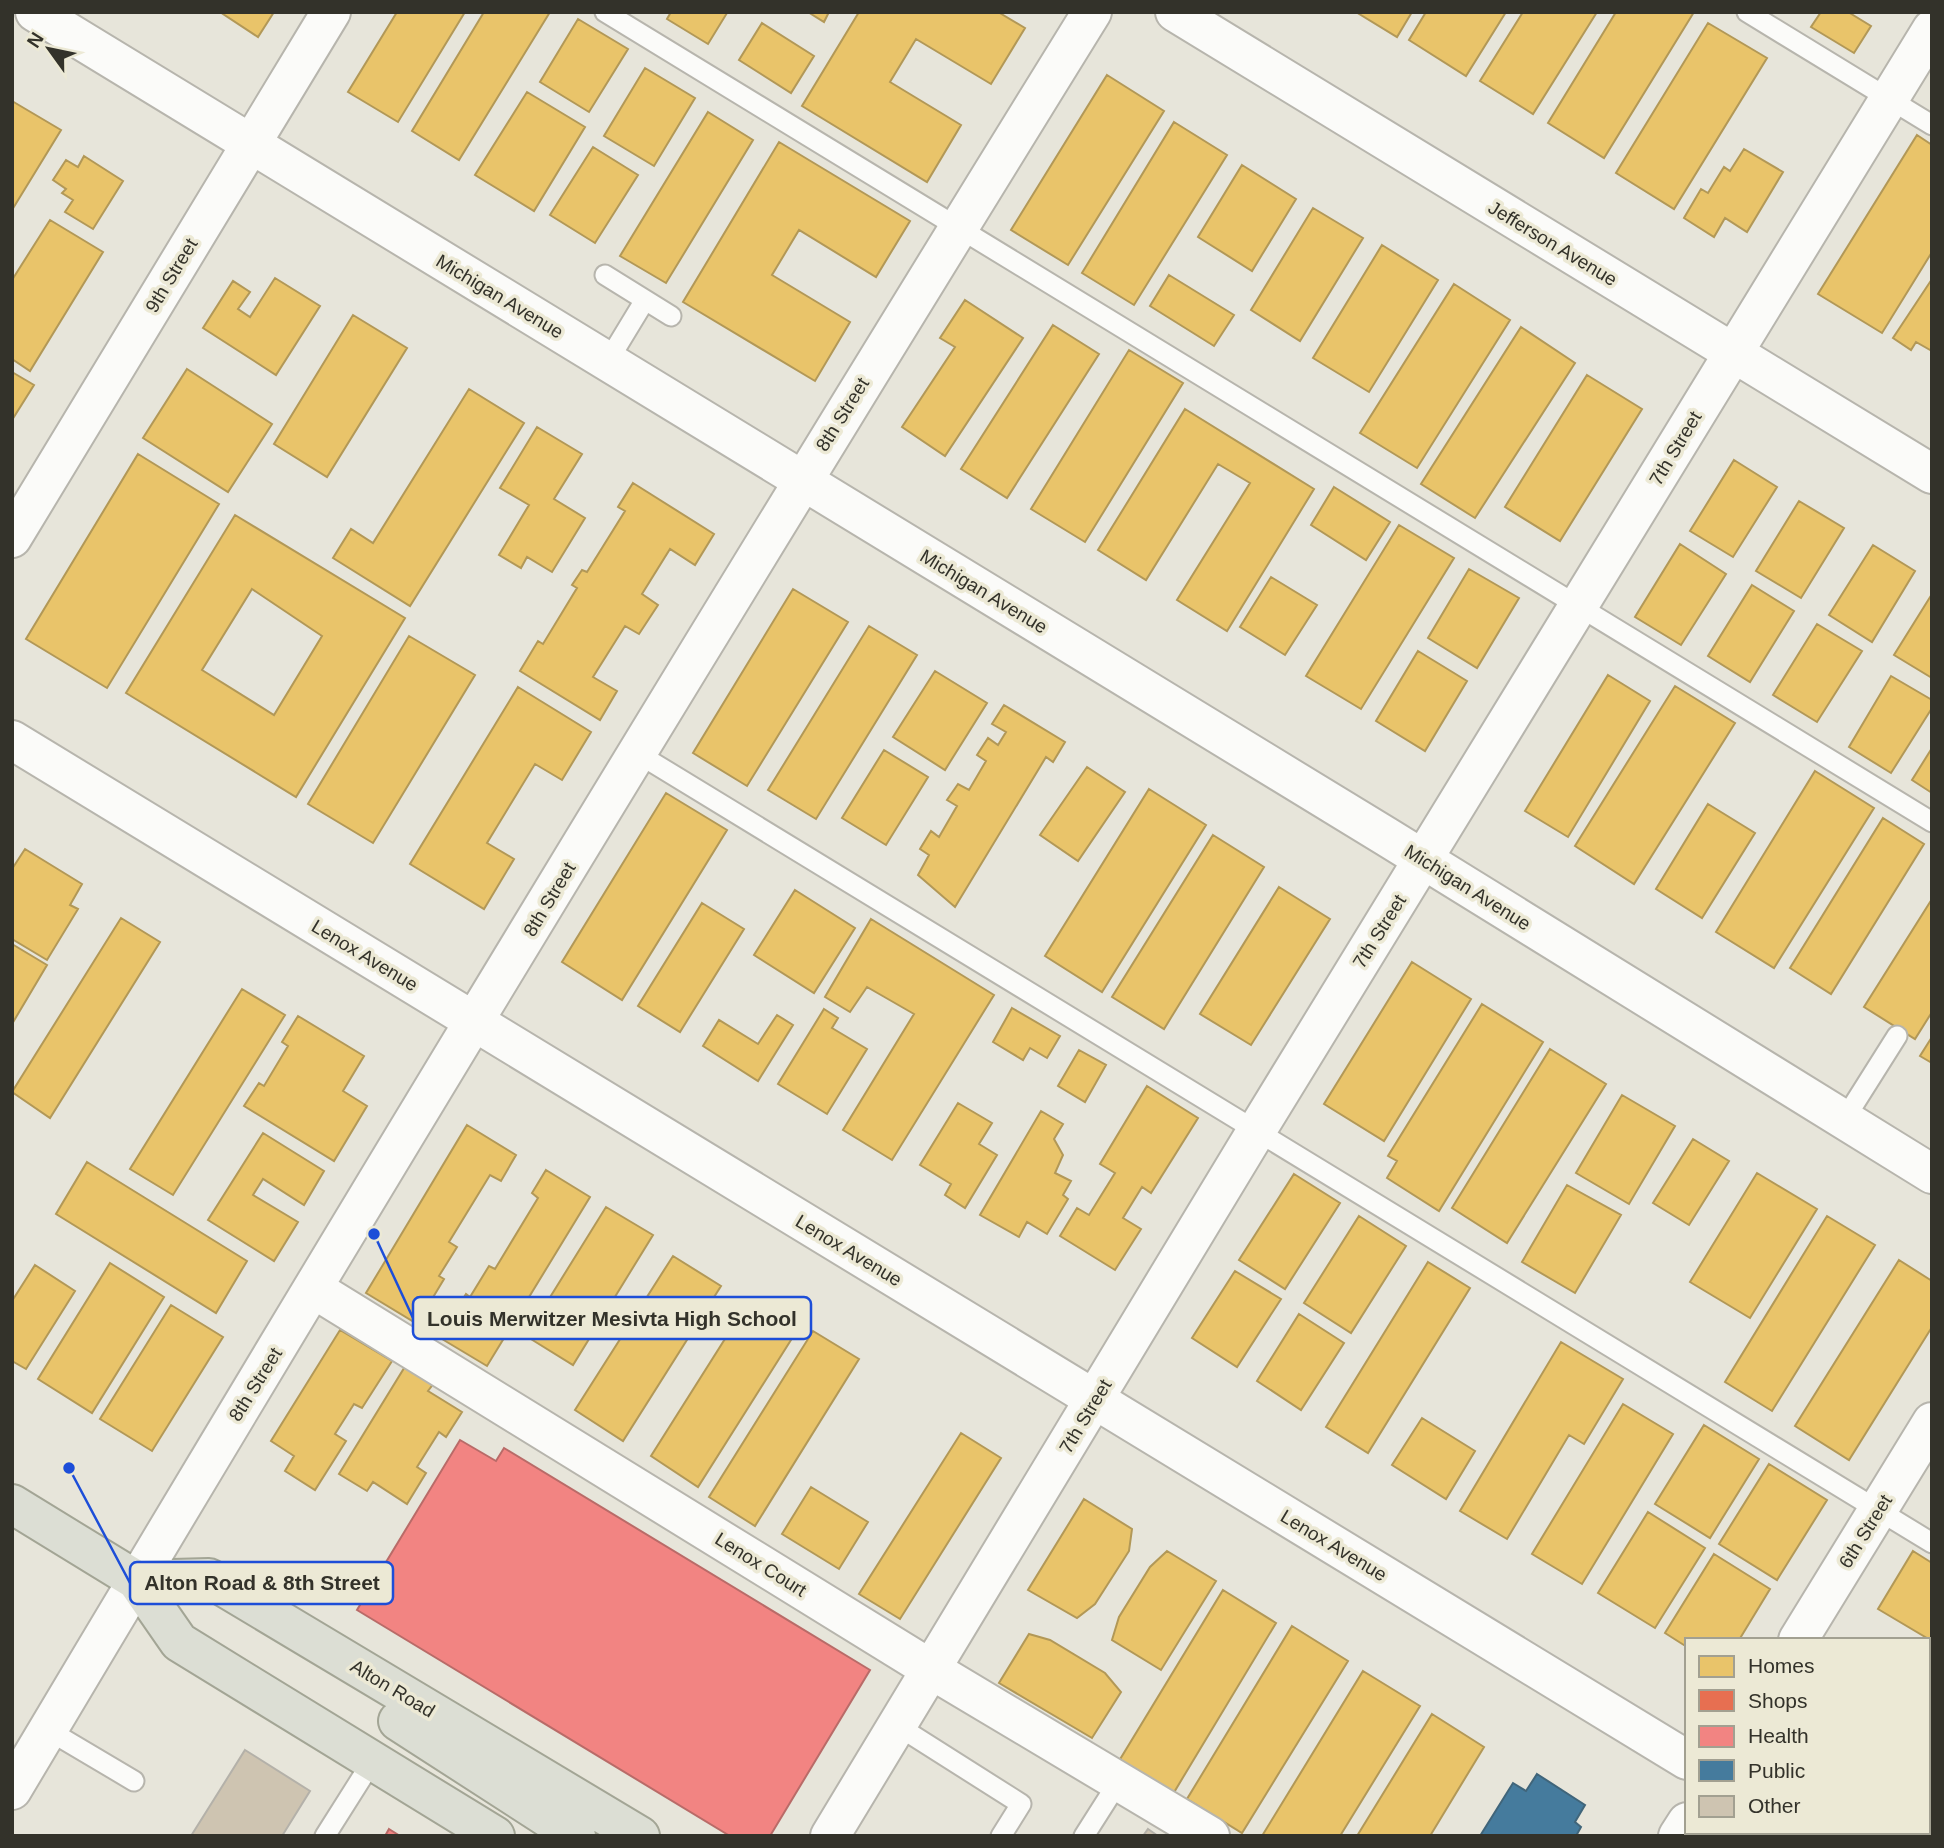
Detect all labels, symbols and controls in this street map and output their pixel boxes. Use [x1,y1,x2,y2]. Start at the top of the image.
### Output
north arrow [14,14,84,84]
text: N [23,29,48,51]
street label: Jefferson Avenue [1485,197,1621,290]
street label: 9th Street [141,234,202,316]
street label: Michigan Avenue [432,250,567,343]
street label: 8th Street [812,373,874,455]
street label: 7th Street [1645,407,1706,489]
street label: Michigan Avenue [916,545,1051,638]
street label: Michigan Avenue [1401,840,1535,935]
street label: 8th Street [519,858,580,940]
street label: 7th Street [1349,890,1411,972]
street label: Lenox Avenue [308,915,422,995]
street label: Lenox Avenue [792,1210,906,1290]
callout: Louis Merwitzer Mesivta High School [413,1297,811,1339]
text: Louis Merwitzer Mesivta High School [427,1307,797,1330]
street label: 8th Street [225,1343,287,1425]
street label: 7th Street [1055,1375,1116,1457]
street label: 6th Street [1835,1490,1897,1572]
street label: Lenox Avenue [1277,1505,1391,1585]
street label: Lenox Court [711,1528,811,1601]
callout: Alton Road & 8th Street [130,1562,393,1604]
text: Alton Road & 8th Street [144,1571,380,1594]
legend [1685,1638,1930,1834]
text: Homes [1748,1654,1815,1677]
street label: Alton Road [347,1655,438,1722]
text: Shops [1748,1689,1808,1712]
text: Health [1748,1724,1809,1747]
text: Public [1748,1759,1805,1782]
text: Other [1748,1794,1801,1817]

